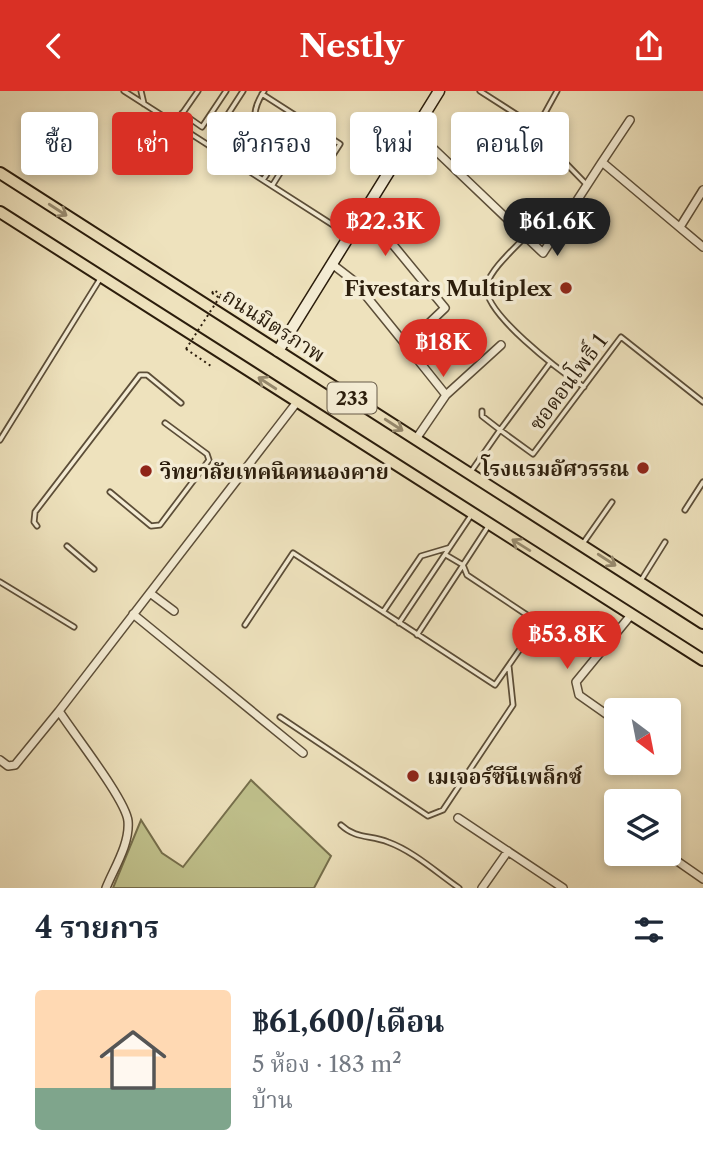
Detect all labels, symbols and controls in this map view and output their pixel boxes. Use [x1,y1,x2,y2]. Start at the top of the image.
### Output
text: Nestly [299,26,404,65]
icon: back [35,27,73,65]
icon: share [630,27,668,65]
chip: ซื้อ [21,112,98,175]
chip: เช่า [112,112,193,175]
chip: ตัวกรอง [207,112,336,175]
chip: ใหม่ [350,112,437,175]
chip: คอนโด [451,112,569,175]
pin: ฿22.3K [328,199,442,258]
pin: ฿61.6K [500,199,614,258]
one-way arrow [47,204,67,218]
text: ฿22.3K [346,207,424,235]
text: ฿61.6K [519,207,595,235]
place label: Fivestars Multiplex [344,276,552,301]
marker: Fivestars Multiplex [558,280,574,296]
street label: ถนนมิตรภาพ [218,283,330,367]
pin: ฿18K [402,320,484,379]
street label: ซอดอนโพธิ์ 1 [522,327,612,435]
text: ฿18K [415,328,471,356]
one-way arrow [258,376,278,390]
road number: 233 [328,383,376,413]
one-way arrow [383,418,403,432]
place label: โรงแรมอัศวรรณ [480,454,629,481]
place label: วิทยาลัยเทคนิคหนองคาย [160,459,389,484]
marker: โรงแรมอัศวรรณ [635,460,651,476]
marker: วิทยาลัยเทคนิคหนองคาย [138,463,154,479]
one-way arrow [512,538,532,552]
one-way arrow [596,553,616,567]
pin: ฿53.8K [510,611,624,671]
text: ฿53.8K [528,620,606,648]
north arrow [604,698,681,775]
map controls [604,698,681,866]
place label: เมเจอร์ซีนีเพล็กซ์ [427,764,583,789]
marker: เมเจอร์ซีนีเพล็กซ์ [405,768,421,784]
button: layers [604,789,681,866]
text: 4 รายการ [35,909,159,946]
icon: filters [630,911,668,949]
text: ฿61,600/เดือน [252,1003,444,1040]
icon: home [91,1018,175,1102]
text: 5 ห้อง · 183 m² [252,1050,402,1078]
text: บ้าน [252,1086,293,1114]

